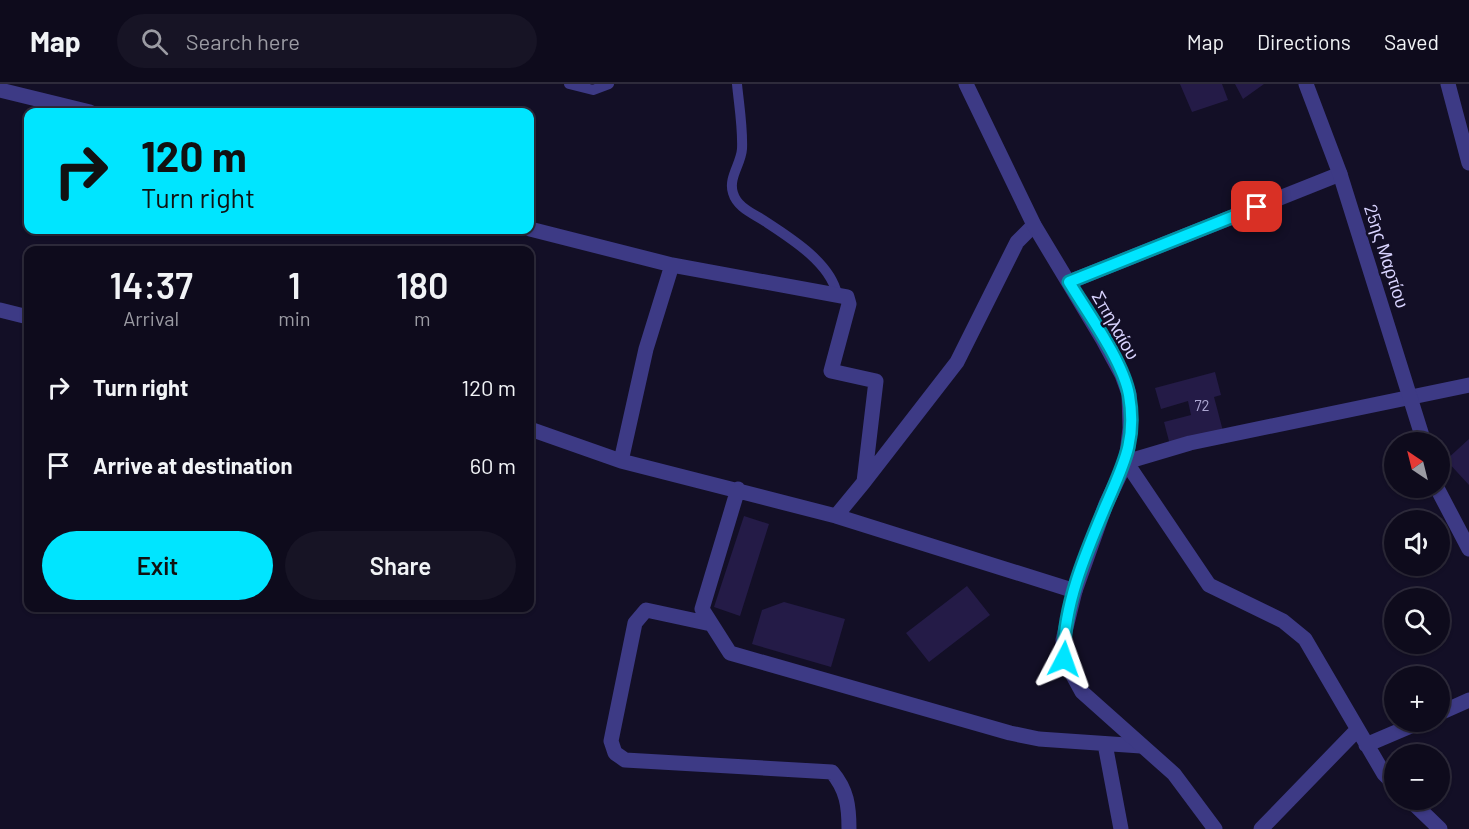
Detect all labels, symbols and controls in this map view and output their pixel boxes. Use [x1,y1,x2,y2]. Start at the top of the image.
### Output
search box [117,14,537,68]
text: Map [30,24,81,58]
icon: search [138,25,171,58]
text: Search here [186,28,300,54]
text: Map [1187,29,1224,54]
text: Directions [1257,29,1351,54]
text: Saved [1384,29,1439,54]
text: 120 m [141,130,247,180]
icon: right [42,132,120,210]
text: Turn right [141,181,255,213]
pin [1231,181,1282,232]
icon: arrive [1240,190,1273,223]
street label: 25ης Μαρτίου [1360,201,1414,311]
text: 14:37 [109,263,193,306]
text: 1 [288,263,301,306]
text: 180 [396,263,448,306]
street label: Σπηλαίου [1088,287,1144,363]
text: Arrival [123,306,179,330]
text: min [278,306,311,330]
text: m [414,306,431,330]
icon: right [42,371,75,404]
text: Turn right [93,374,188,400]
text: 120 m [461,374,516,400]
house number: 72 [1194,396,1210,414]
north arrow [1384,432,1450,498]
map controls [1384,432,1450,810]
icon: arrive [42,449,75,482]
text: Arrive at destination [93,452,292,478]
text: 60 m [470,452,516,478]
button: sound [1384,510,1450,576]
button: Exit [42,531,273,600]
button: Share [285,531,516,600]
button: search [1384,588,1450,654]
position arrow [1032,627,1096,691]
button: + [1384,666,1450,732]
button: − [1384,744,1450,810]

